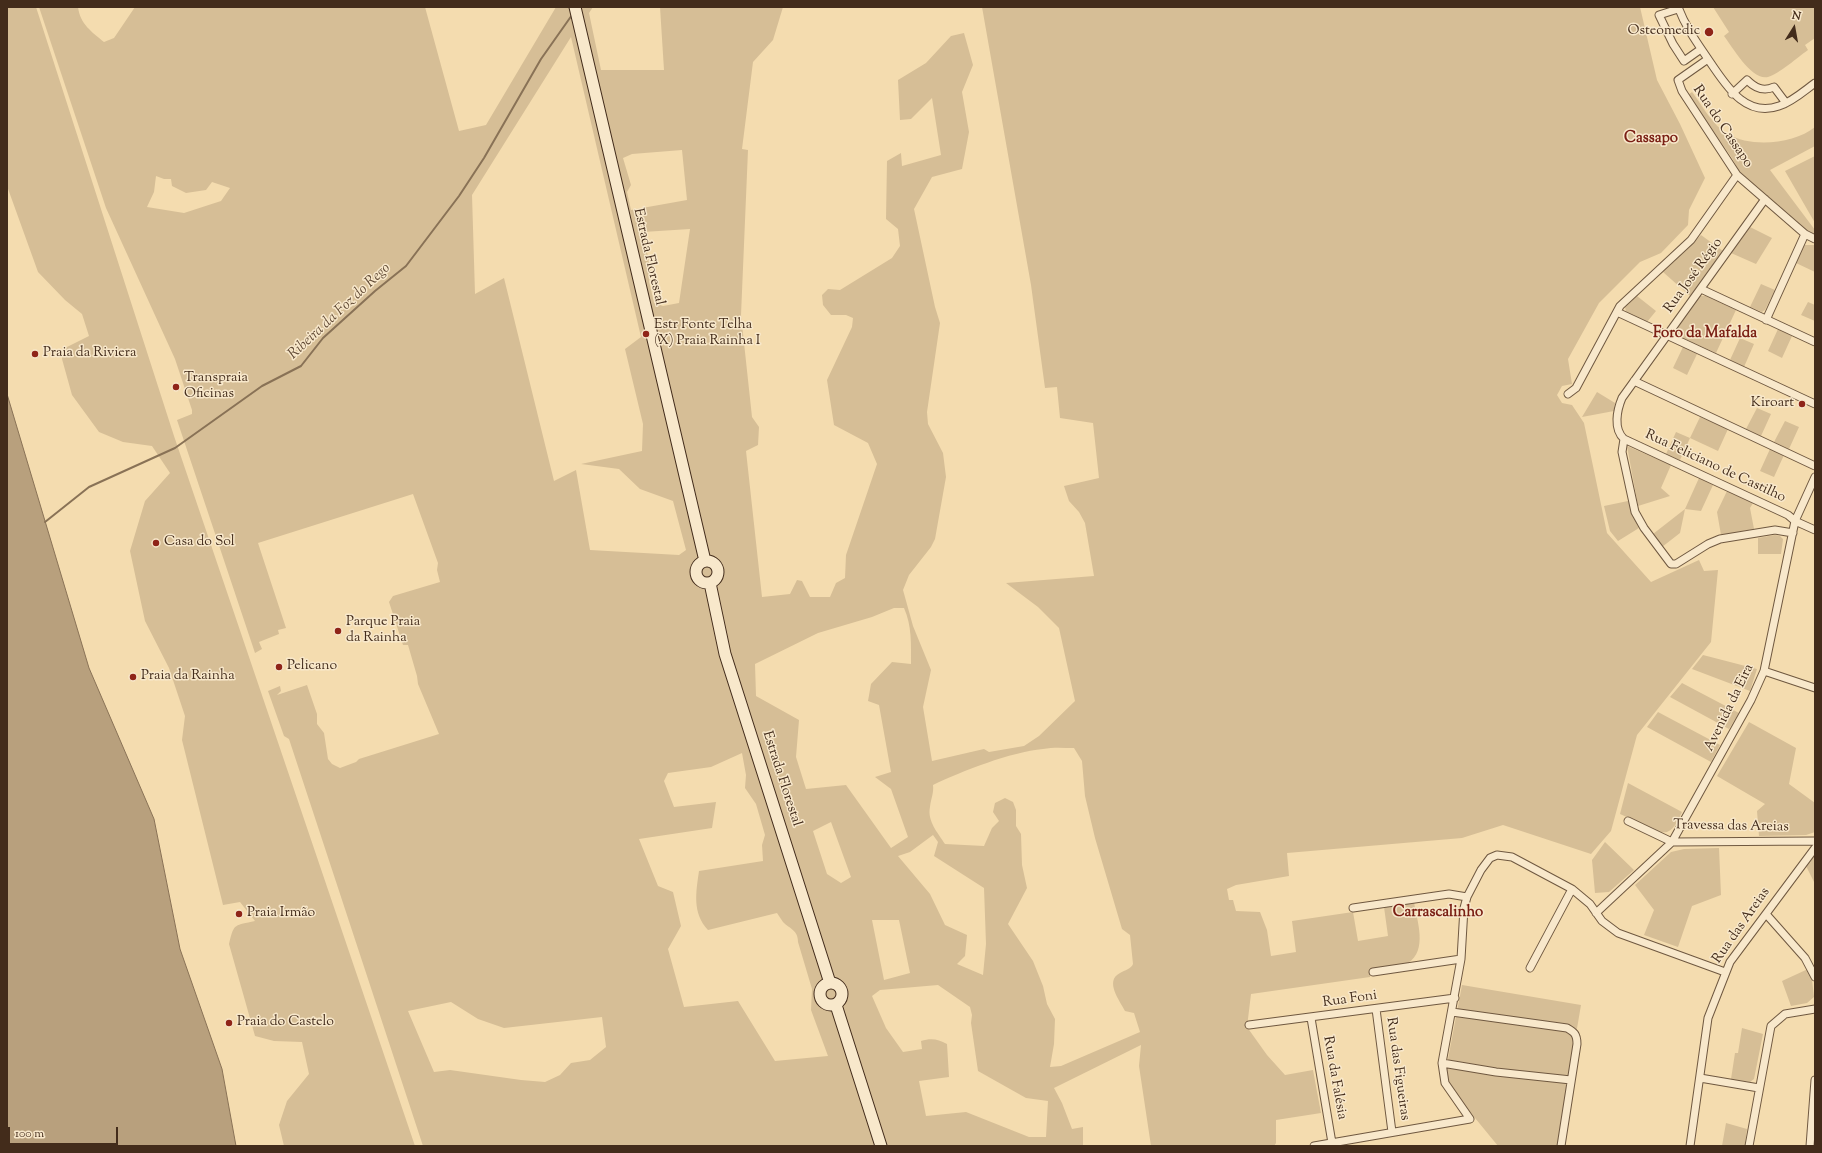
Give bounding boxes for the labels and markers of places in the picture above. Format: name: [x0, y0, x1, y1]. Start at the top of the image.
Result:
place label: Osteomedic: [1627, 24, 1700, 40]
marker: Osteomedic: [1703, 26, 1715, 38]
place label: Estr Fonte Telha (X) Praia Rainha I: [654, 318, 760, 350]
marker: Estr Fonte Telha (X) Praia Rainha I: [641, 329, 651, 339]
place label: Praia da Riviera: [43, 346, 137, 362]
marker: Praia da Riviera: [30, 349, 40, 359]
place label: Transpraia Oficinas: [184, 371, 248, 404]
marker: Transpraia Oficinas: [171, 382, 181, 392]
place label: Kiroart: [1751, 396, 1794, 412]
marker: Kiroart: [1797, 399, 1807, 409]
place label: Casa do Sol: [164, 535, 235, 551]
marker: Casa do Sol: [151, 538, 161, 548]
place label: Parque Praia da Rainha: [346, 615, 420, 648]
marker: Parque Praia da Rainha: [333, 626, 343, 636]
place label: Pelicano: [287, 659, 337, 675]
marker: Pelicano: [274, 662, 284, 672]
place label: Praia da Rainha: [141, 669, 235, 685]
marker: Praia da Rainha: [128, 672, 138, 682]
place label: Praia Irmão: [247, 906, 315, 922]
marker: Praia Irmão: [234, 909, 244, 919]
place label: Praia do Castelo: [237, 1015, 334, 1031]
marker: Praia do Castelo: [224, 1018, 234, 1028]

